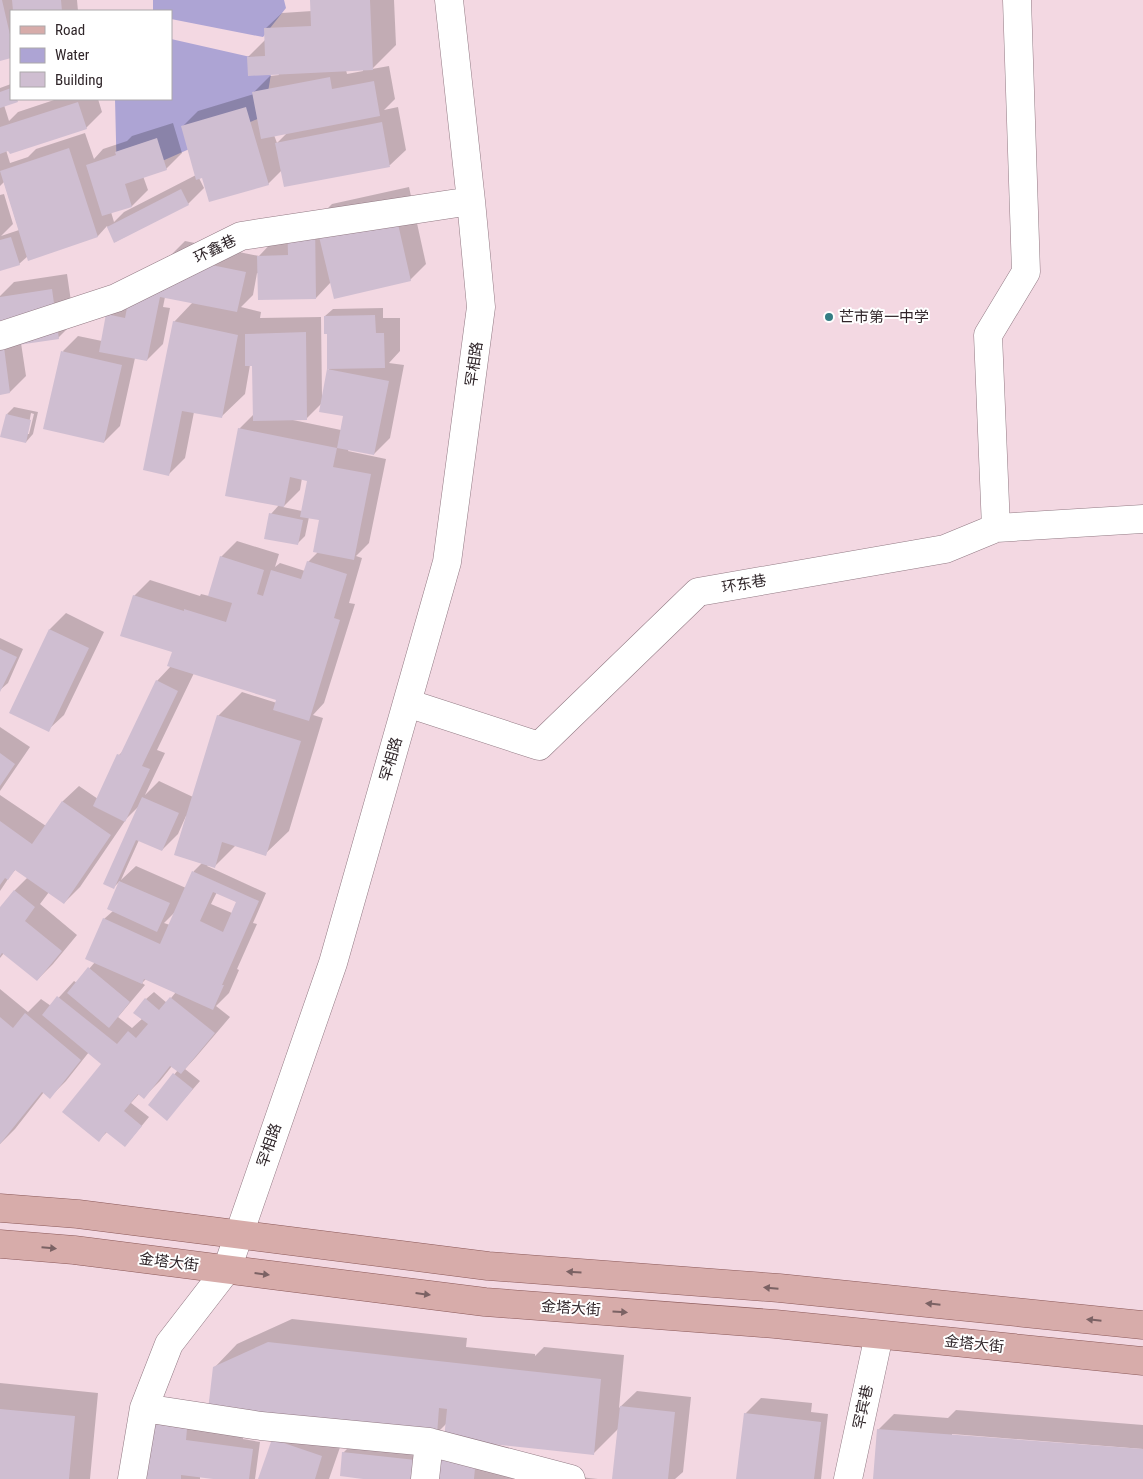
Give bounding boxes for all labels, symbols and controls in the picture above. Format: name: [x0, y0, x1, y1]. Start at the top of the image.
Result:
legend: [10, 10, 172, 100]
text: Road: [55, 21, 85, 39]
text: Water: [55, 46, 90, 64]
text: Building: [55, 71, 103, 89]
street label: 环鑫巷: [191, 231, 239, 267]
place label: 芒市第一中学: [839, 308, 929, 326]
marker: 芒市第一中学: [823, 311, 835, 323]
street label: 罕相路: [462, 340, 486, 388]
street label: 环东巷: [720, 571, 768, 597]
street label: 罕相路: [376, 735, 406, 783]
street label: 罕相路: [253, 1121, 285, 1169]
one-way arrow: [41, 1244, 57, 1252]
street label: 金塔大街: [138, 1249, 200, 1275]
one-way arrow: [566, 1268, 582, 1276]
one-way arrow: [254, 1270, 270, 1278]
one-way arrow: [763, 1283, 779, 1291]
one-way arrow: [416, 1290, 432, 1298]
street label: 金塔大街: [540, 1297, 602, 1319]
one-way arrow: [925, 1300, 941, 1308]
one-way arrow: [612, 1309, 628, 1317]
one-way arrow: [1086, 1316, 1102, 1324]
street label: 金塔大街: [943, 1332, 1005, 1356]
street label: 罕宾巷: [850, 1383, 876, 1431]

